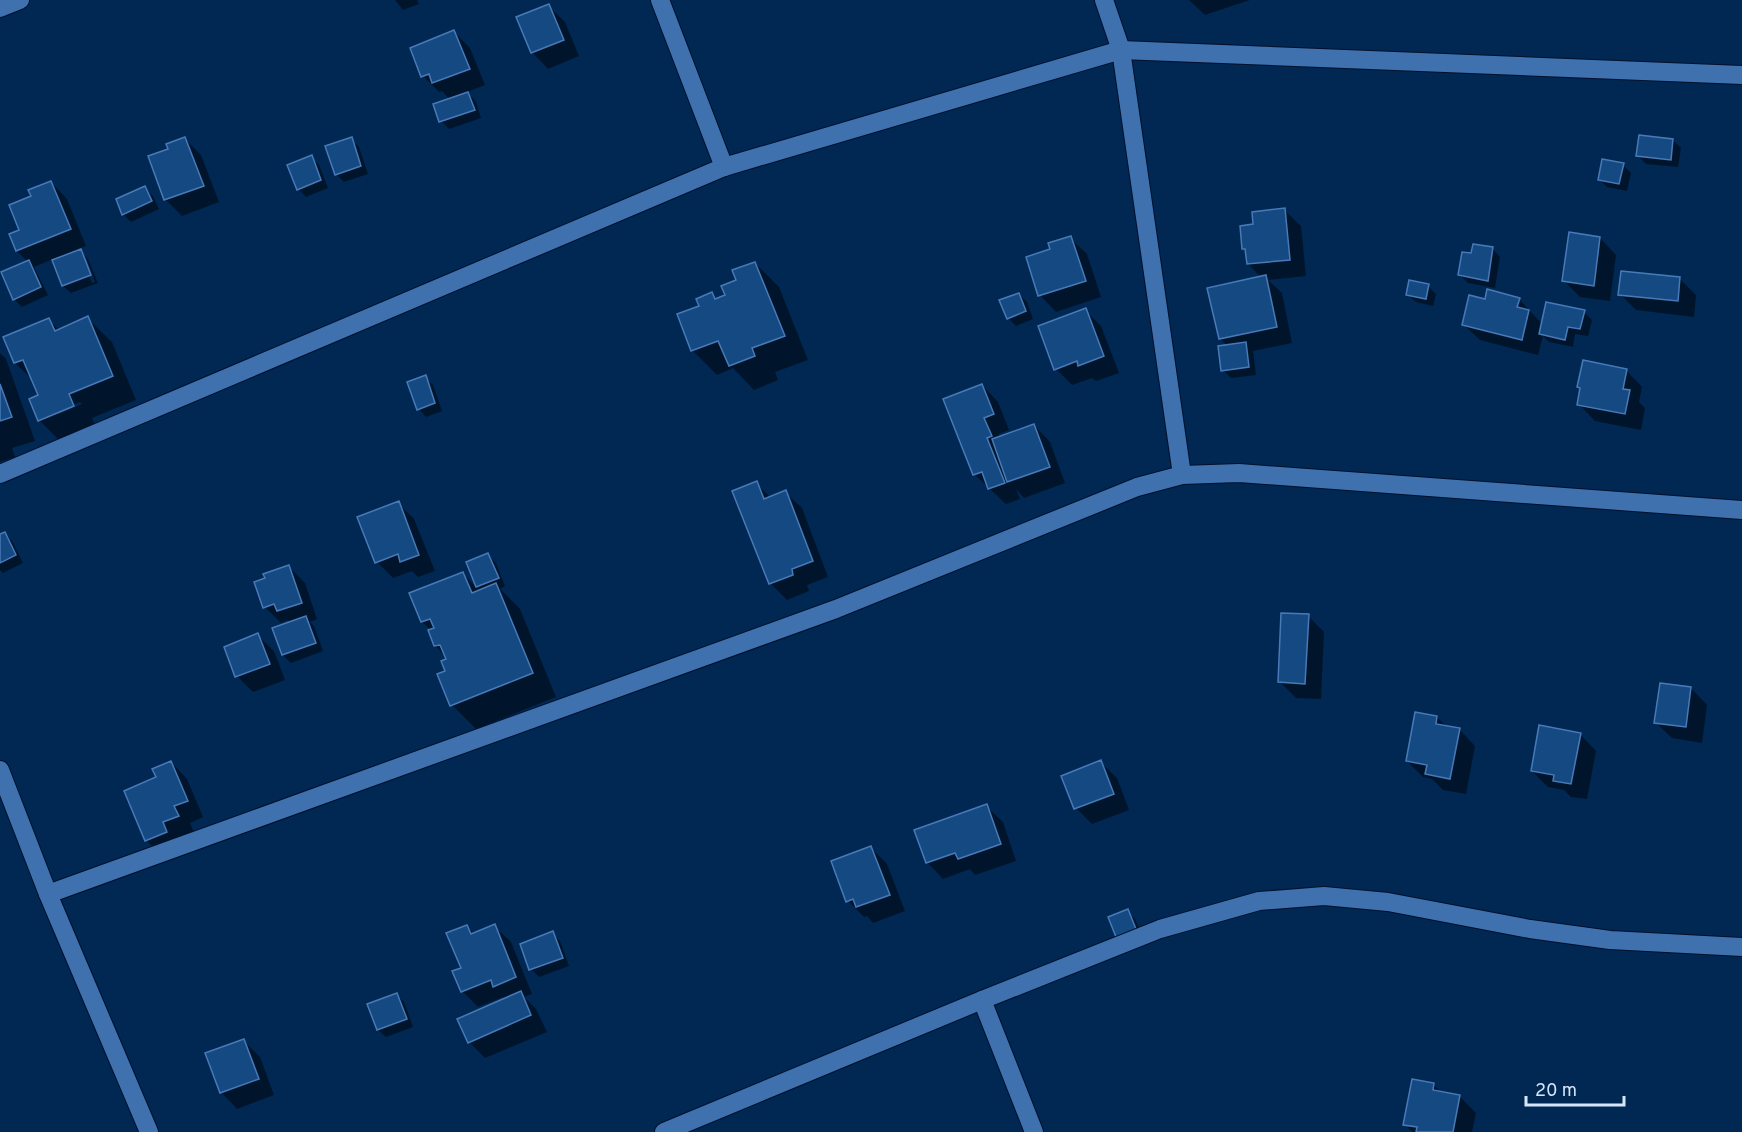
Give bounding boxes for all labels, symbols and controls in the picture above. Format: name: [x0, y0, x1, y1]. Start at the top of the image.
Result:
scale bar: [1526, 1069, 1624, 1107]
text: 20 m: [1535, 1080, 1577, 1103]

